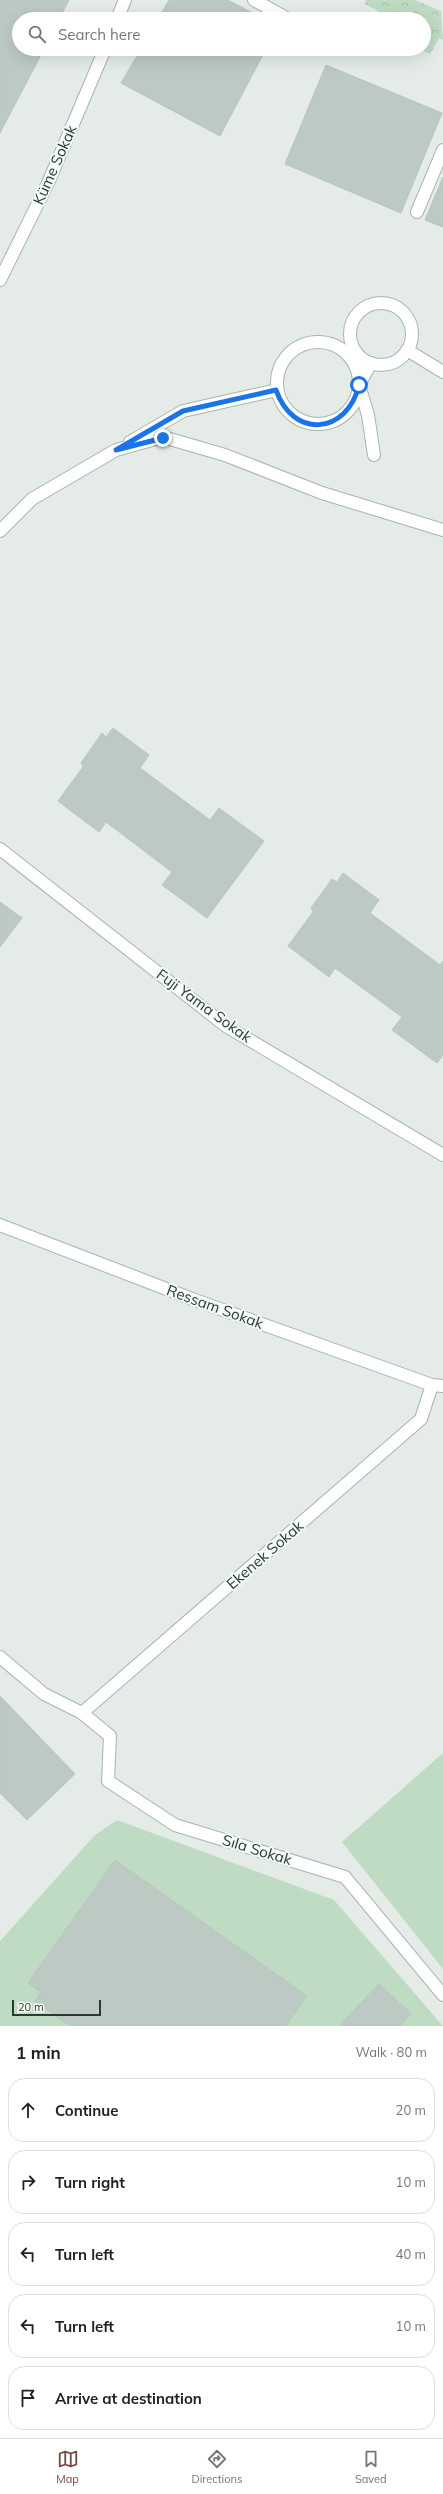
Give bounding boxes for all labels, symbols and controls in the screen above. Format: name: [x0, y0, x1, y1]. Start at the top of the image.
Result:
search box: [12, 12, 431, 56]
icon: search: [26, 23, 48, 45]
text: Search here: [58, 25, 140, 44]
street label: Küme Sokak: [28, 122, 81, 208]
route start: [350, 376, 368, 394]
route end: [154, 429, 172, 447]
street label: Fuji Yama Sokak: [153, 965, 256, 1047]
street label: Ressam Sokak: [164, 1280, 266, 1333]
street label: Ekenek Sokak: [222, 1516, 307, 1593]
street label: Sıla Sokak: [220, 1830, 294, 1869]
scale bar: [12, 1998, 101, 2017]
text: 20 m: [18, 2000, 44, 2014]
text: 1 min: [16, 2042, 61, 2063]
text: Walk · 80 m: [356, 2044, 427, 2060]
icon: ahead: [17, 2099, 39, 2121]
text: Continue: [55, 2101, 118, 2120]
text: 20 m: [396, 2102, 426, 2118]
icon: right: [17, 2171, 39, 2193]
text: Turn right: [55, 2173, 125, 2192]
text: 10 m: [396, 2174, 426, 2190]
icon: left: [17, 2243, 39, 2265]
text: Turn left: [55, 2245, 114, 2264]
text: 40 m: [396, 2246, 426, 2262]
icon: left: [17, 2315, 39, 2337]
text: Turn left: [55, 2317, 114, 2336]
text: 10 m: [396, 2318, 426, 2334]
icon: arrive: [17, 2387, 39, 2409]
text: Arrive at destination: [55, 2389, 202, 2408]
tab: Map: [56, 2448, 79, 2486]
tab: Directions: [192, 2448, 242, 2486]
tab: Saved: [355, 2448, 387, 2486]

